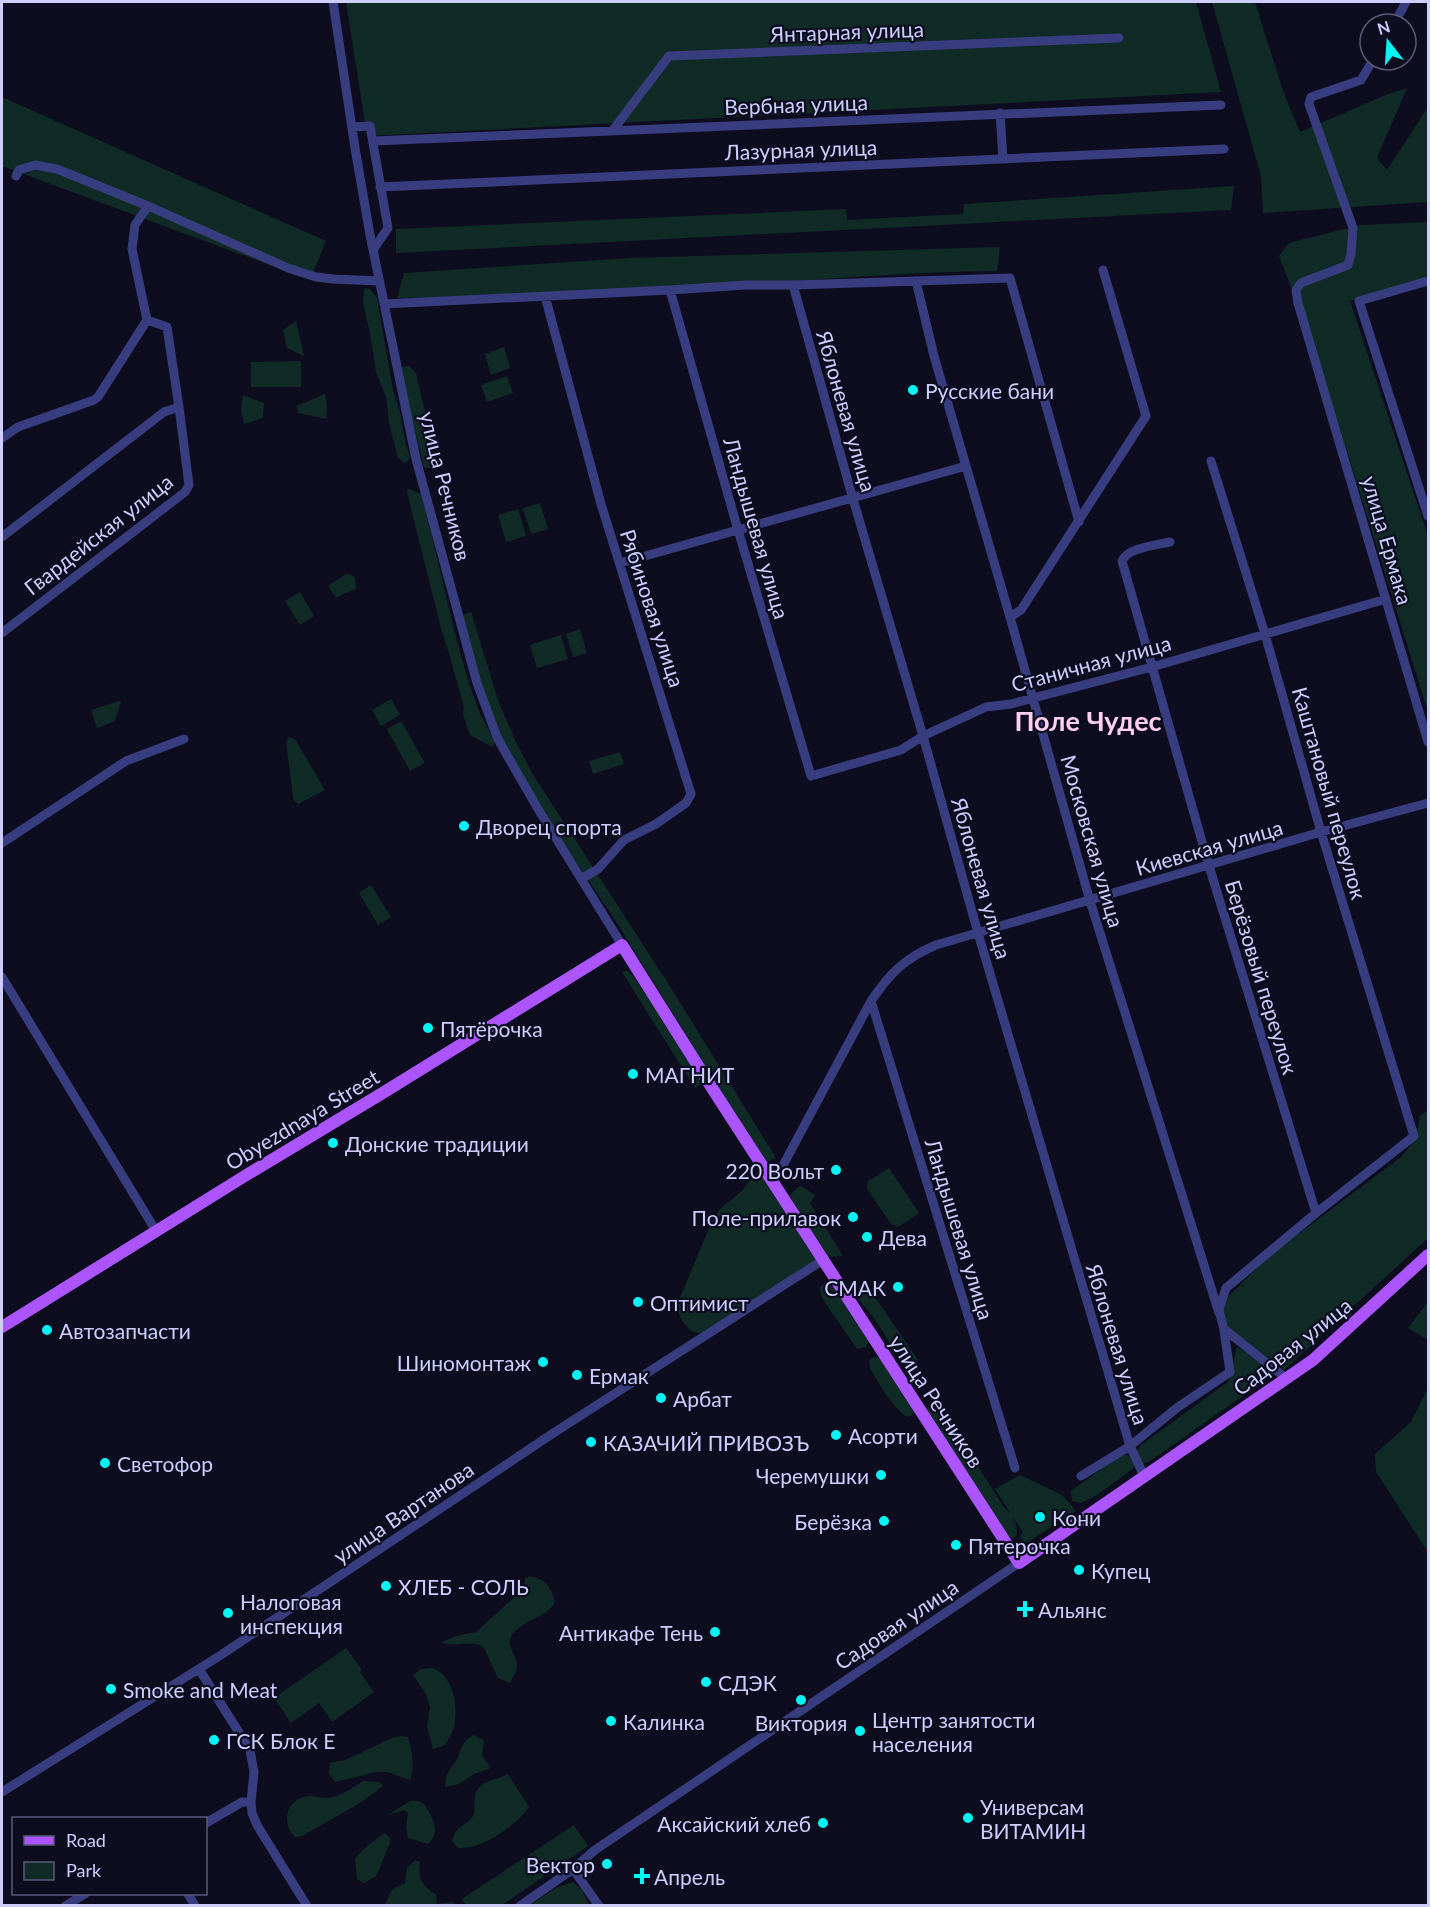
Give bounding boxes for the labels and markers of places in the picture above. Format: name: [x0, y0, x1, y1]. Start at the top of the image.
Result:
place label: Русские бани: [925, 378, 1054, 403]
marker: Русские бани: [906, 383, 920, 397]
place label: Дворец спорта: [476, 814, 622, 839]
marker: Дворец спорта: [457, 819, 471, 833]
place label: Пятёрочка: [440, 1016, 543, 1041]
marker: Пятёрочка: [421, 1021, 435, 1035]
place label: МАГНИТ: [645, 1062, 735, 1087]
marker: МАГНИТ: [626, 1067, 640, 1081]
place label: Донские традиции: [345, 1131, 529, 1156]
marker: Донские традиции: [326, 1136, 340, 1150]
place label: 220 Вольт: [726, 1158, 824, 1183]
marker: 220 Вольт: [829, 1163, 843, 1177]
place label: Поле-прилавок: [692, 1205, 841, 1230]
marker: Поле-прилавок: [846, 1210, 860, 1224]
place label: Дева: [879, 1225, 927, 1250]
marker: Дева: [860, 1230, 874, 1244]
place label: СМАК: [824, 1275, 886, 1300]
marker: СМАК: [891, 1280, 905, 1294]
place label: Оптимист: [650, 1290, 749, 1315]
marker: Оптимист: [631, 1295, 645, 1309]
place label: Автозапчасти: [59, 1318, 191, 1343]
marker: Автозапчасти: [40, 1323, 54, 1337]
place label: Шиномонтаж: [397, 1350, 531, 1375]
marker: Шиномонтаж: [536, 1355, 550, 1369]
place label: Ермак: [589, 1363, 649, 1388]
marker: Ермак: [570, 1368, 584, 1382]
place label: Арбат: [673, 1386, 732, 1411]
marker: Арбат: [654, 1391, 668, 1405]
place label: Асорти: [848, 1423, 918, 1448]
marker: Асорти: [829, 1428, 843, 1442]
place label: КАЗАЧИЙ ПРИВОЗЪ: [603, 1430, 809, 1455]
marker: КАЗАЧИЙ ПРИВОЗЪ: [584, 1435, 598, 1449]
place label: Светофор: [117, 1451, 213, 1476]
marker: Светофор: [98, 1456, 112, 1470]
place label: Черемушки: [756, 1463, 869, 1488]
marker: Черемушки: [874, 1468, 888, 1482]
place label: Кони: [1052, 1505, 1101, 1530]
place label: Берёзка: [794, 1509, 872, 1534]
marker: Кони: [1033, 1510, 1047, 1524]
marker: Берёзка: [877, 1514, 891, 1528]
place label: Пятерочка: [968, 1533, 1071, 1558]
marker: Пятерочка: [949, 1538, 963, 1552]
place label: Купец: [1091, 1558, 1151, 1583]
marker: Купец: [1072, 1563, 1086, 1577]
place label: ХЛЕБ - СОЛЬ: [398, 1574, 529, 1599]
marker: ХЛЕБ - СОЛЬ: [379, 1579, 393, 1593]
place label: Налоговая инспекция: [240, 1589, 343, 1638]
place label: Альянс: [1038, 1597, 1107, 1622]
marker: Альянс: [1016, 1600, 1034, 1618]
marker: Налоговая инспекция: [221, 1606, 235, 1620]
place label: Антикафе Тень: [559, 1620, 703, 1645]
marker: Антикафе Тень: [708, 1625, 722, 1639]
place label: СДЭК: [718, 1670, 777, 1695]
marker: СДЭК: [699, 1675, 713, 1689]
place label: Smoke and Meat: [123, 1677, 278, 1702]
marker: Smoke and Meat: [104, 1682, 118, 1696]
marker: Виктория: [794, 1693, 808, 1707]
place label: Центр занятости населения: [872, 1707, 1035, 1756]
place label: Калинка: [623, 1709, 705, 1734]
place label: Виктория: [755, 1710, 847, 1735]
marker: Калинка: [604, 1714, 618, 1728]
marker: Центр занятости населения: [853, 1724, 867, 1738]
place label: ГСК Блок Е: [226, 1728, 335, 1753]
marker: ГСК Блок Е: [207, 1733, 221, 1747]
place label: Универсам ВИТАМИН: [980, 1794, 1086, 1843]
place label: Аксайский хлеб: [657, 1811, 811, 1836]
marker: Универсам ВИТАМИН: [961, 1811, 975, 1825]
marker: Аксайский хлеб: [816, 1816, 830, 1830]
place label: Вектор: [526, 1852, 595, 1877]
marker: Вектор: [600, 1857, 614, 1871]
place label: Апрель: [654, 1864, 725, 1889]
marker: Апрель: [635, 1869, 649, 1883]

